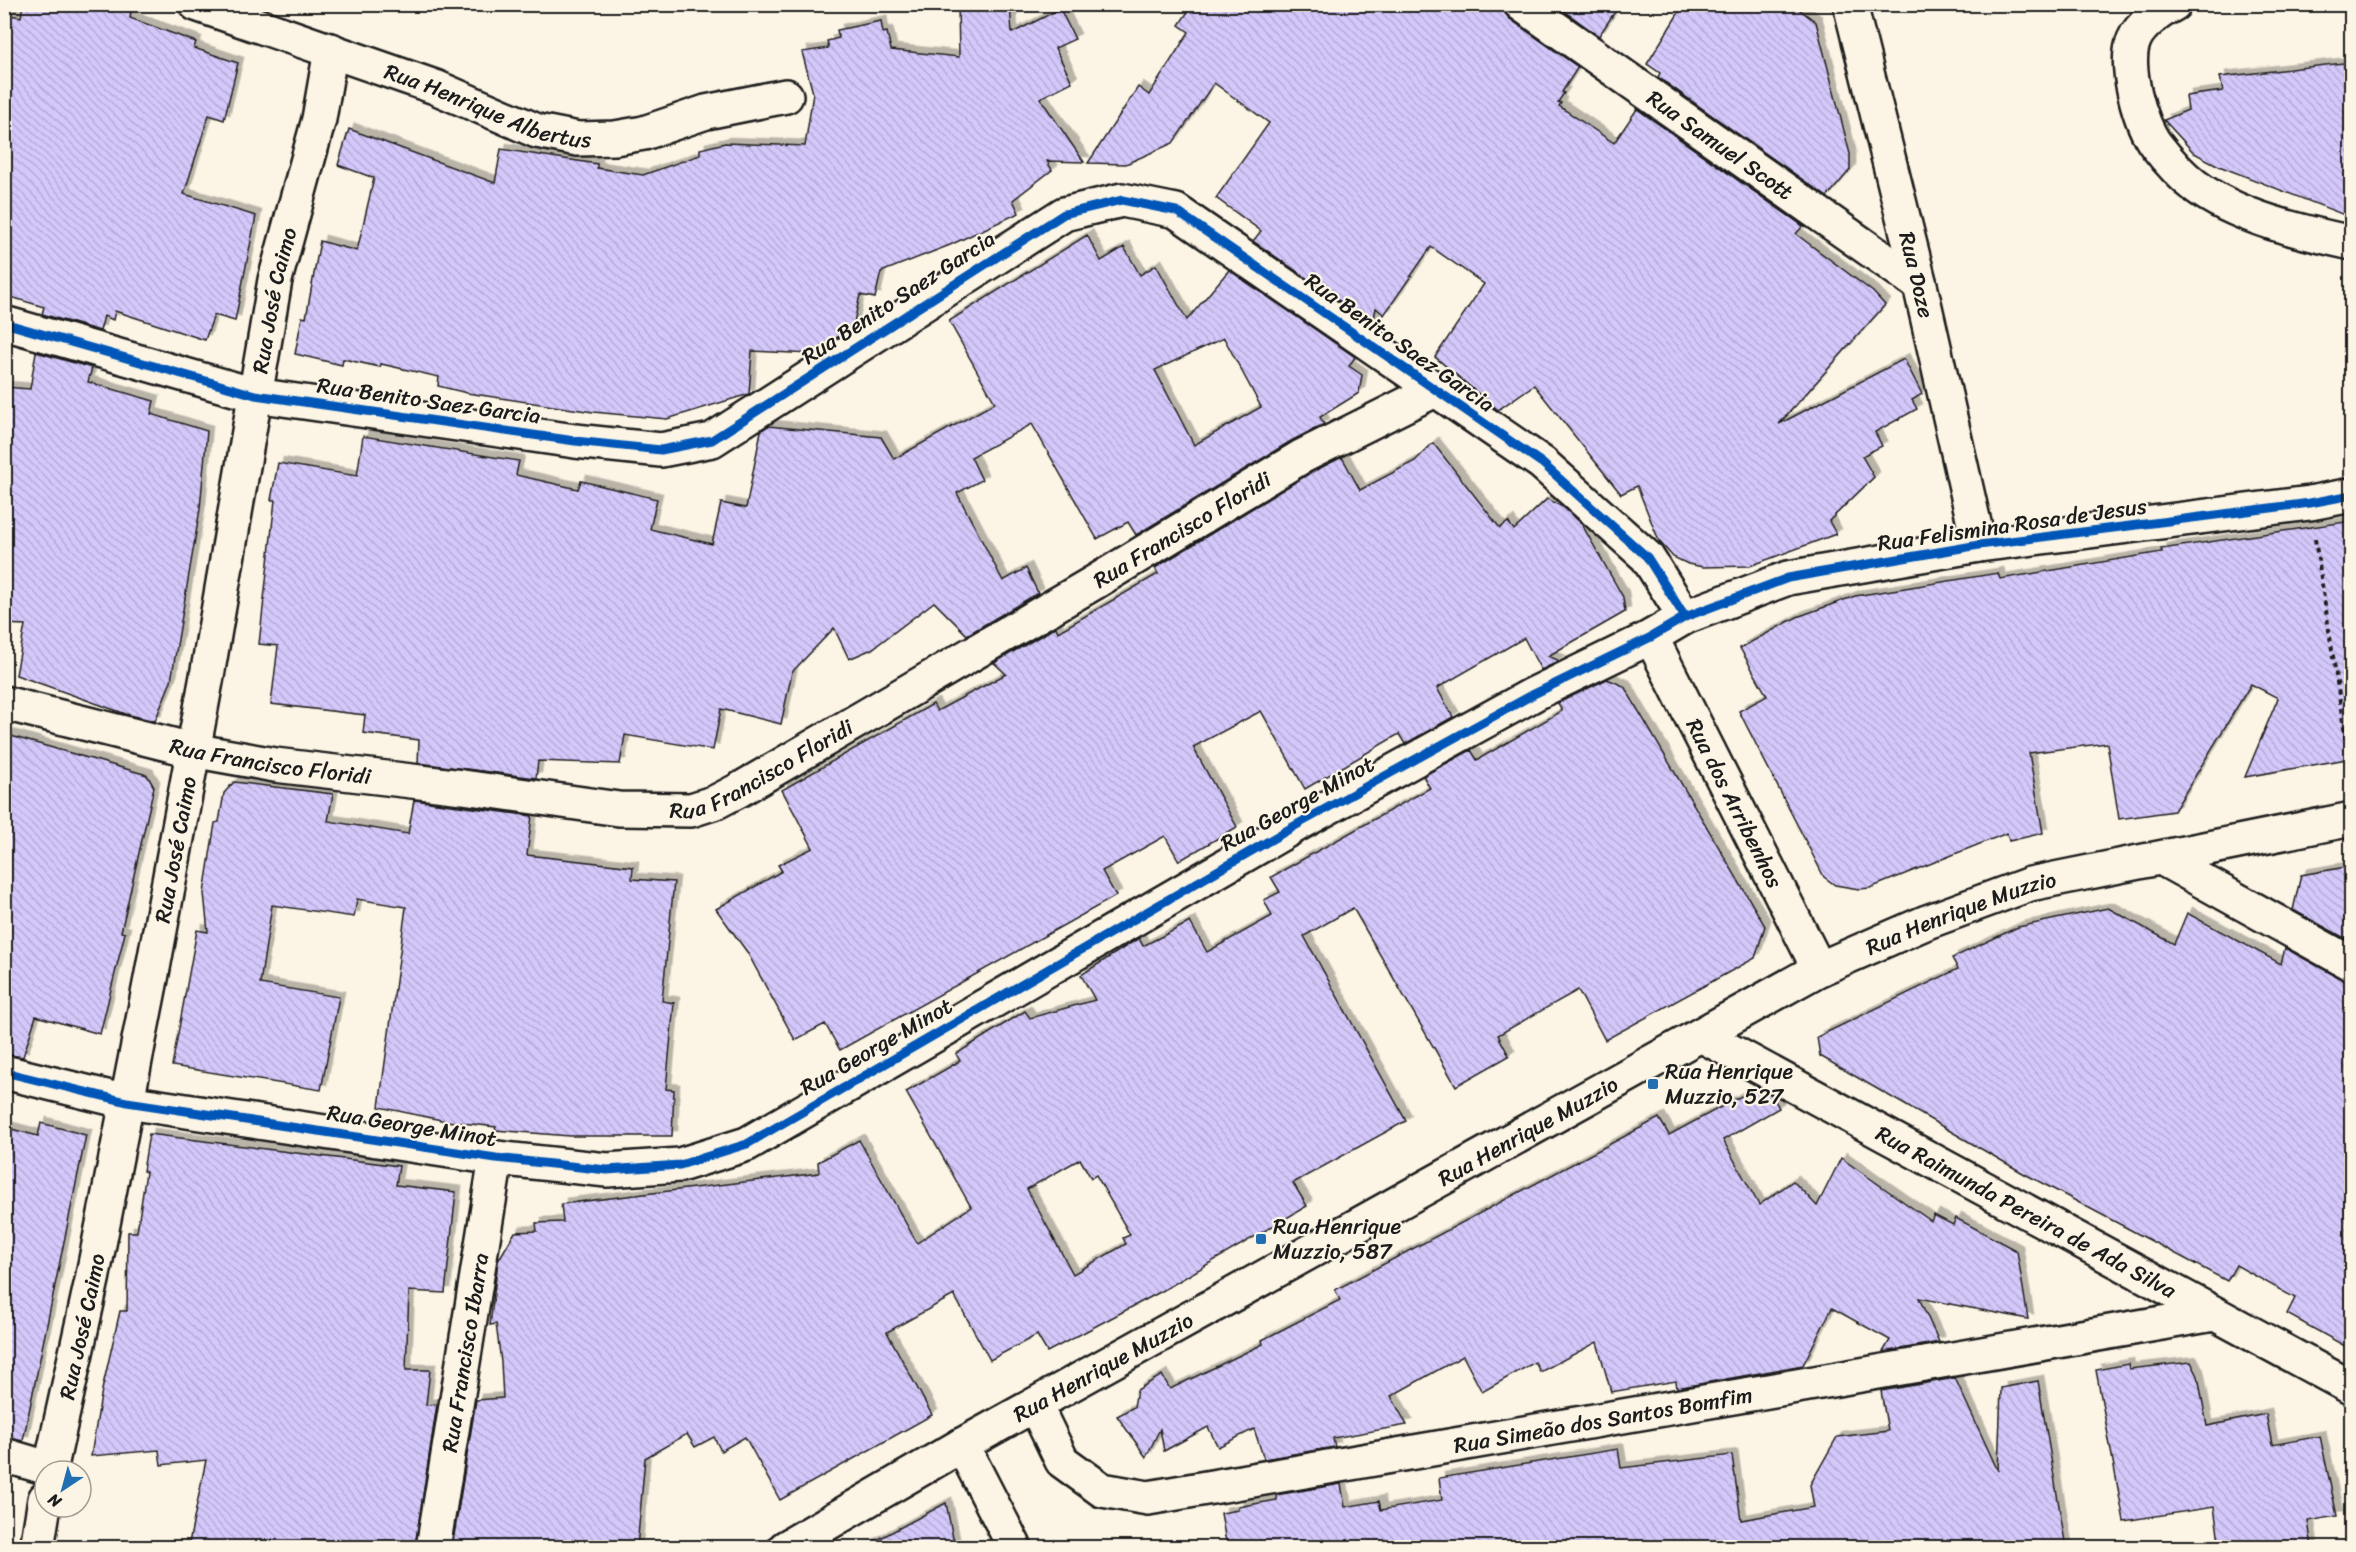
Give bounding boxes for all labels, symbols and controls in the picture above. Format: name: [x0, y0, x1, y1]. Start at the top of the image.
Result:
street label: Rua Henrique Albertus: [379, 52, 593, 159]
street label: Rua Samuel Scott: [1638, 79, 1802, 211]
street label: Rua Benito Saez Garcia: [793, 220, 1003, 375]
street label: Rua José Caimo: [240, 223, 309, 376]
street label: Rua Doze: [1887, 228, 1946, 322]
street label: Rua Benito Saez Garcia: [1296, 262, 1503, 423]
street label: Rua Benito Saez Garcia: [315, 366, 543, 435]
street label: Rua Francisco Floridi: [1085, 460, 1280, 599]
street label: Rua Felismina Rosa de Jesus: [1875, 486, 2150, 563]
street label: Rua Francisco Floridi: [669, 708, 862, 830]
street label: Rua dos Arribenhos: [1675, 711, 1794, 896]
street label: Rua Francisco Floridi: [166, 726, 374, 796]
street label: Rua George Minot: [1213, 745, 1382, 862]
street label: Rua José Caimo: [143, 773, 208, 926]
street label: Rua Henrique Muzzio: [1859, 860, 2060, 967]
street label: Rua George Minot: [792, 987, 961, 1106]
place label: Rua Henrique Muzzio, 527: [1665, 1052, 1794, 1116]
street label: Rua Henrique Muzzio: [1430, 1065, 1626, 1197]
marker: Rua Henrique Muzzio, 527: [1646, 1077, 1660, 1091]
street label: Rua George Minot: [324, 1093, 500, 1158]
street label: Rua Raimunda Pereira de Ada Silva: [1868, 1114, 2184, 1310]
place label: Rua Henrique Muzzio, 587: [1273, 1207, 1402, 1271]
marker: Rua Henrique Muzzio, 587: [1254, 1232, 1268, 1246]
street label: Rua José Caimo: [47, 1250, 117, 1403]
street label: Rua Francisco Ibarra: [430, 1250, 500, 1455]
street label: Rua Henrique Muzzio: [1006, 1301, 1201, 1433]
street label: Rua Simeão dos Santos Bomfim: [1451, 1375, 1756, 1465]
north arrow: [33, 1459, 93, 1519]
text: N: [41, 1485, 68, 1516]

